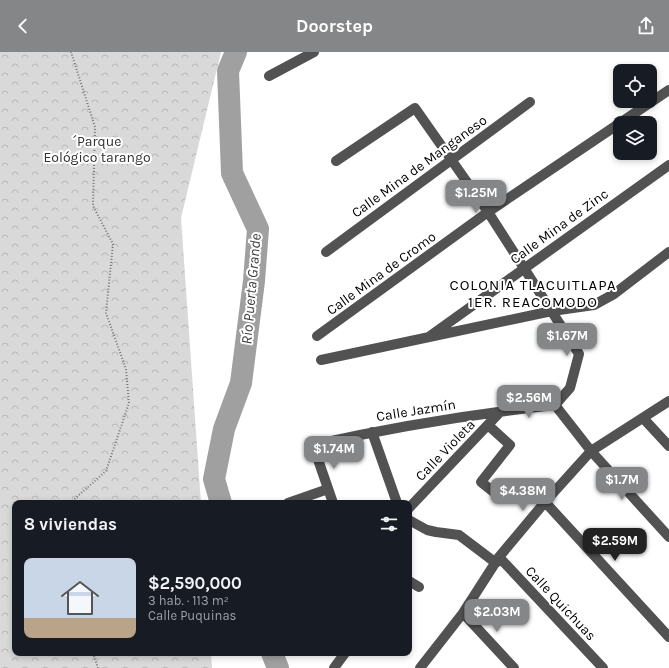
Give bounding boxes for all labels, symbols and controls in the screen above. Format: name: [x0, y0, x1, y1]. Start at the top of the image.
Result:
icon: back: [12, 15, 34, 37]
text: Doorstep: [296, 15, 373, 37]
icon: share: [635, 15, 657, 37]
map controls: [613, 64, 657, 160]
button: locate: [613, 64, 657, 108]
street label: Calle Mina de Manganeso: [348, 112, 490, 221]
button: layers: [613, 116, 657, 160]
park label: ´Parque Eológico tarango: [43, 133, 151, 166]
pin: $1.25M: [443, 180, 509, 214]
text: $1.25M: [454, 185, 498, 200]
street label: Calle Mina de Zinc: [507, 185, 612, 268]
street label: Calle Mina de Cromo: [323, 228, 439, 319]
water label: Río Puerta Grande: [237, 233, 265, 345]
district label: COLONIA TLACUITLAPA 1ER. REACOMODO: [449, 276, 617, 311]
pin: $1.67M: [534, 323, 600, 357]
text: $1.67M: [546, 328, 588, 343]
pin: $2.56M: [496, 385, 562, 419]
text: $2.56M: [506, 390, 552, 405]
street label: Calle Jazmín: [375, 396, 457, 425]
street label: Calle Violeta: [412, 416, 479, 484]
pin: $1.74M: [301, 436, 367, 470]
text: $1.74M: [313, 441, 355, 456]
pin: $1.7M: [594, 467, 650, 501]
text: $1.7M: [605, 472, 639, 487]
pin: $4.38M: [490, 478, 556, 512]
text: $4.38M: [499, 483, 547, 498]
icon: filters: [378, 513, 400, 535]
text: 8 viviendas: [24, 514, 117, 534]
pin: $2.59M: [582, 528, 648, 562]
text: $2.59M: [592, 533, 638, 548]
street label: Calle Quichuas: [522, 563, 599, 644]
text: $2,590,000: [148, 573, 242, 593]
icon: home: [56, 574, 104, 622]
text: 3 hab. · 113 m²: [148, 593, 229, 608]
pin: $2.03M: [464, 599, 530, 633]
text: $2.03M: [473, 604, 521, 619]
text: Calle Puquinas: [148, 608, 236, 623]

